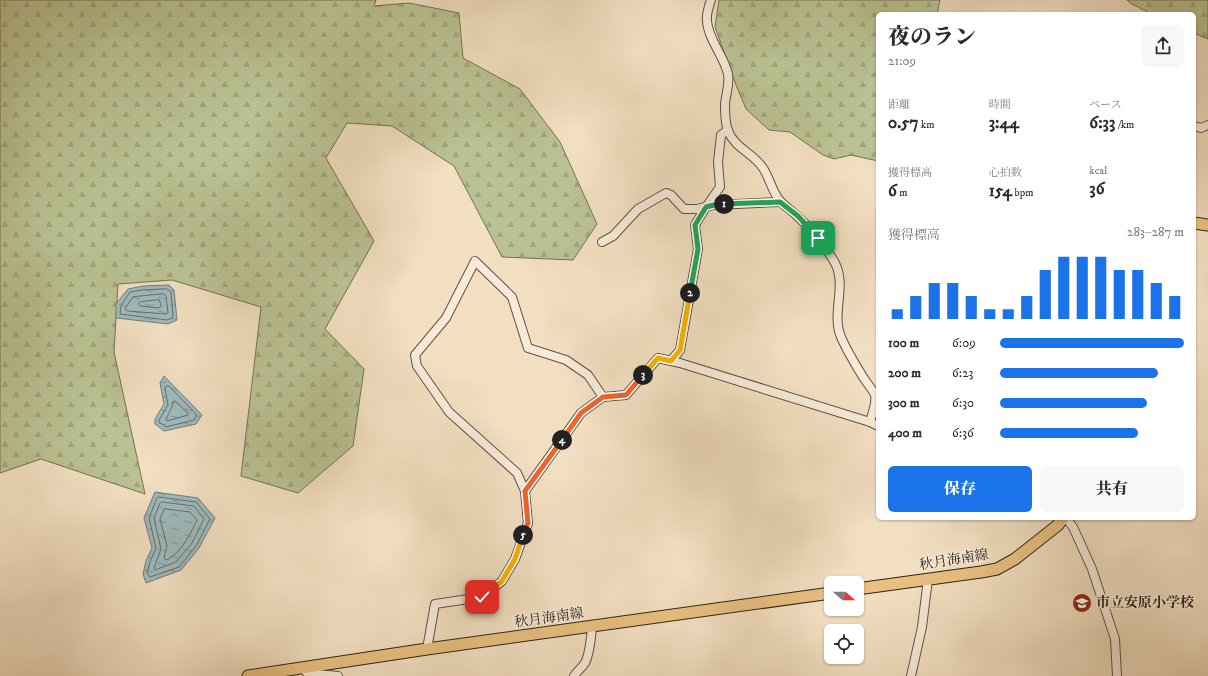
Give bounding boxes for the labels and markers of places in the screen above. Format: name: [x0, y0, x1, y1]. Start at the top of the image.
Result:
pin: 1: [714, 194, 734, 214]
pin: [801, 221, 835, 255]
pin: 2: [680, 283, 700, 303]
pin: 3: [633, 365, 653, 385]
pin: 4: [552, 430, 572, 450]
pin: 5: [513, 525, 533, 545]
pin: [465, 580, 499, 614]
school or university icon: 市立安原小学校: [1071, 592, 1093, 614]
place label: 市立安原小学校: [1096, 594, 1194, 612]

